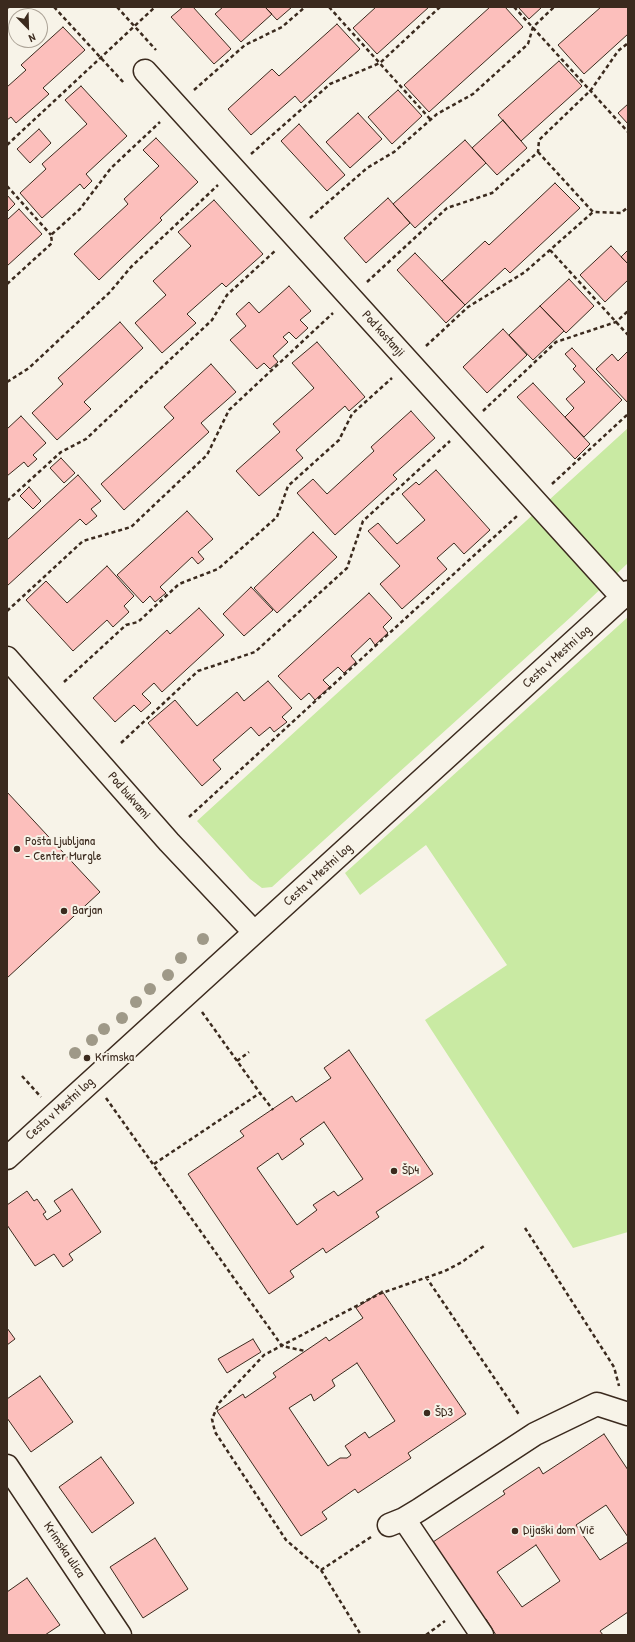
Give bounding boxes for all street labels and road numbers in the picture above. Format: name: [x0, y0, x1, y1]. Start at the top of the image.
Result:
street label: Pod kostanji: [358, 308, 408, 360]
street label: Cesta v Mestni log: [520, 622, 594, 692]
street label: Pod bukvami: [104, 769, 154, 823]
street label: Cesta v Mestni log: [281, 840, 355, 910]
street label: Cesta v Mestni log: [23, 1074, 97, 1144]
street label: Krimska ulica: [40, 1519, 88, 1581]

